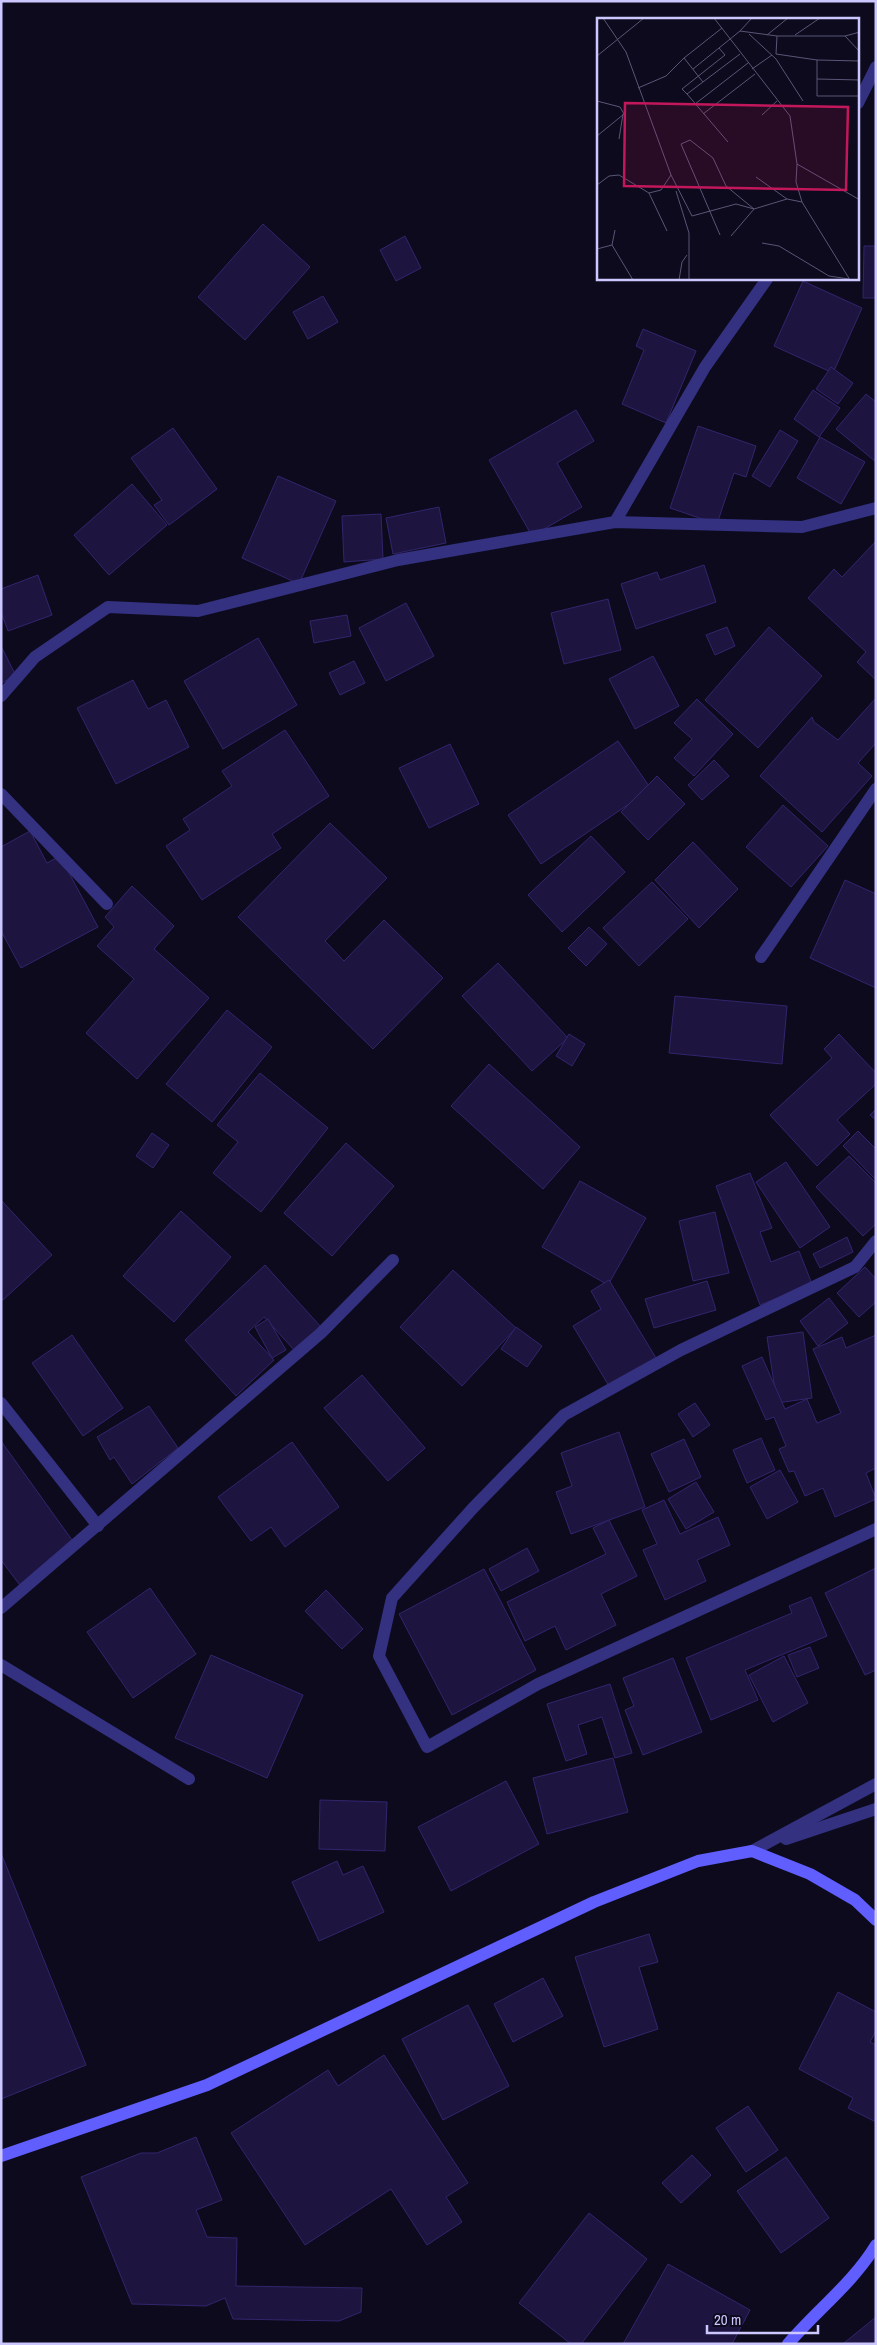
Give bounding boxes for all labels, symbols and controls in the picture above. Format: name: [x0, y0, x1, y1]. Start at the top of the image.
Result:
inset map: [597, 18, 860, 280]
scale bar: [707, 2302, 818, 2334]
text: 20 m: [714, 2309, 741, 2330]

